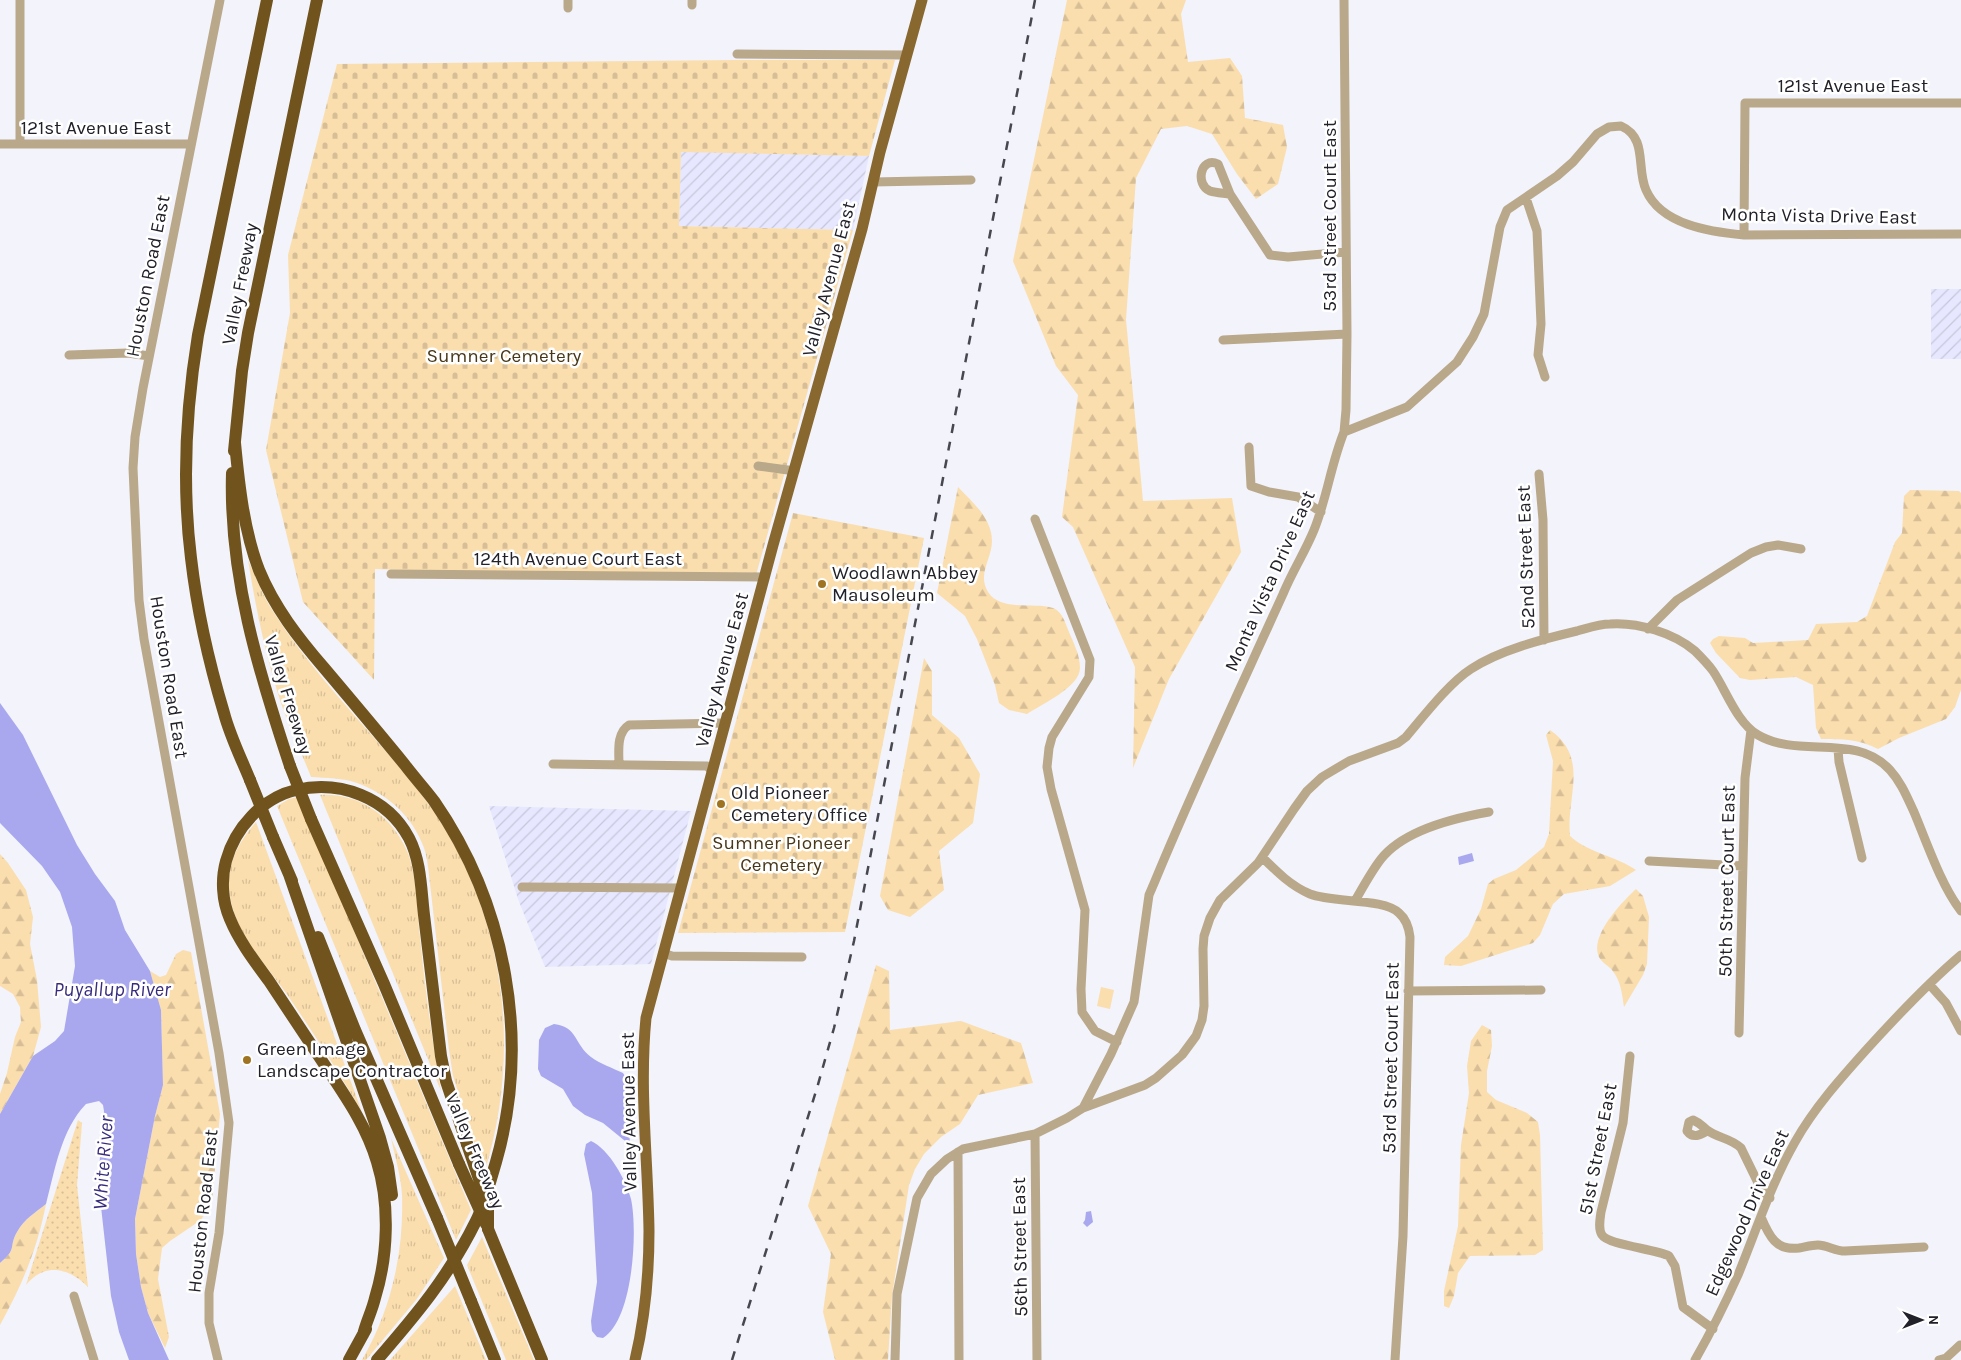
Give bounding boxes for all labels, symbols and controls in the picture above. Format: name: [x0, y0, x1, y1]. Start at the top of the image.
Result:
street label: 121st Avenue East: [1778, 75, 1928, 97]
street label: 121st Avenue East: [21, 117, 171, 139]
street label: 53rd Street Court East: [1319, 120, 1341, 312]
street label: Houston Road East: [121, 193, 175, 359]
street label: Valley Avenue East: [798, 199, 860, 359]
street label: Monta Vista Drive East: [1721, 203, 1917, 229]
street label: Valley Freeway: [217, 221, 263, 347]
park label: Sumner Cemetery: [427, 345, 582, 367]
street label: 52nd Street East: [1512, 485, 1540, 629]
street label: Monta Vista Drive East: [1220, 487, 1320, 675]
street label: 124th Avenue Court East: [474, 548, 682, 570]
place label: Woodlawn Abbey Mausoleum: [832, 562, 978, 606]
marker: Woodlawn Abbey Mausoleum: [816, 578, 828, 590]
street label: Valley Avenue East: [691, 590, 753, 750]
street label: Houston Road East: [145, 594, 193, 760]
street label: Valley Freeway: [259, 633, 317, 758]
place label: Old Pioneer Cemetery Office: [731, 782, 868, 826]
street label: 50th Street Court East: [1714, 785, 1740, 977]
marker: Old Pioneer Cemetery Office: [715, 798, 727, 810]
park label: Sumner Pioneer Cemetery: [712, 832, 850, 876]
street label: 53rd Street Court East: [1378, 962, 1404, 1154]
water label: Puyallup River: [53, 978, 172, 1001]
street label: Valley Avenue East: [617, 1032, 641, 1192]
place label: Green Image Landscape Contractor: [257, 1038, 447, 1082]
marker: Green Image Landscape Contractor: [241, 1054, 253, 1066]
street label: 51st Street East: [1574, 1081, 1622, 1217]
street label: Valley Freeway: [441, 1090, 509, 1212]
water label: White River: [88, 1114, 118, 1211]
street label: Edgewood Drive East: [1700, 1126, 1794, 1300]
street label: Houston Road East: [183, 1128, 223, 1294]
street label: 56th Street East: [1008, 1177, 1032, 1317]
north arrow: [1896, 1295, 1946, 1345]
text: N: [1925, 1315, 1942, 1325]

